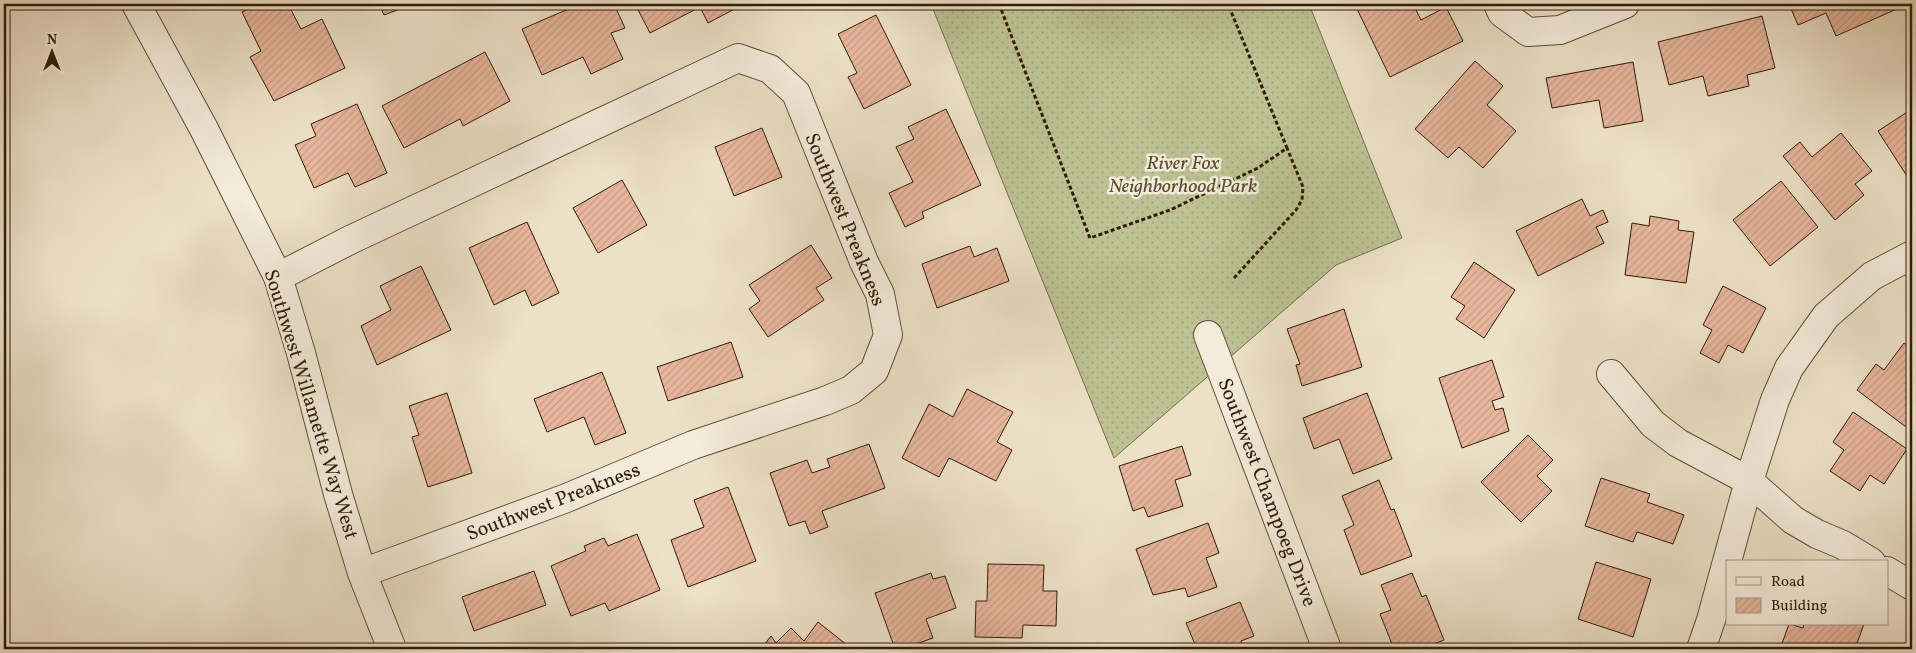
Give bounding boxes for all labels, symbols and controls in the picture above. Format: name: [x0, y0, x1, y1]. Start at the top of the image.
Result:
north arrow: [28, 28, 78, 78]
text: N: [47, 31, 57, 50]
street label: Southwest Preakness: [797, 129, 892, 310]
park label: River Fox Neighborhood Park: [1109, 150, 1257, 201]
street label: Southwest Willamette Way West: [256, 266, 365, 543]
street label: Southwest Champoeg Drive: [1210, 374, 1323, 611]
street label: Southwest Preakness: [463, 457, 645, 549]
legend: [1726, 560, 1888, 626]
text: Road: [1771, 572, 1805, 593]
text: Building: [1771, 596, 1828, 617]

